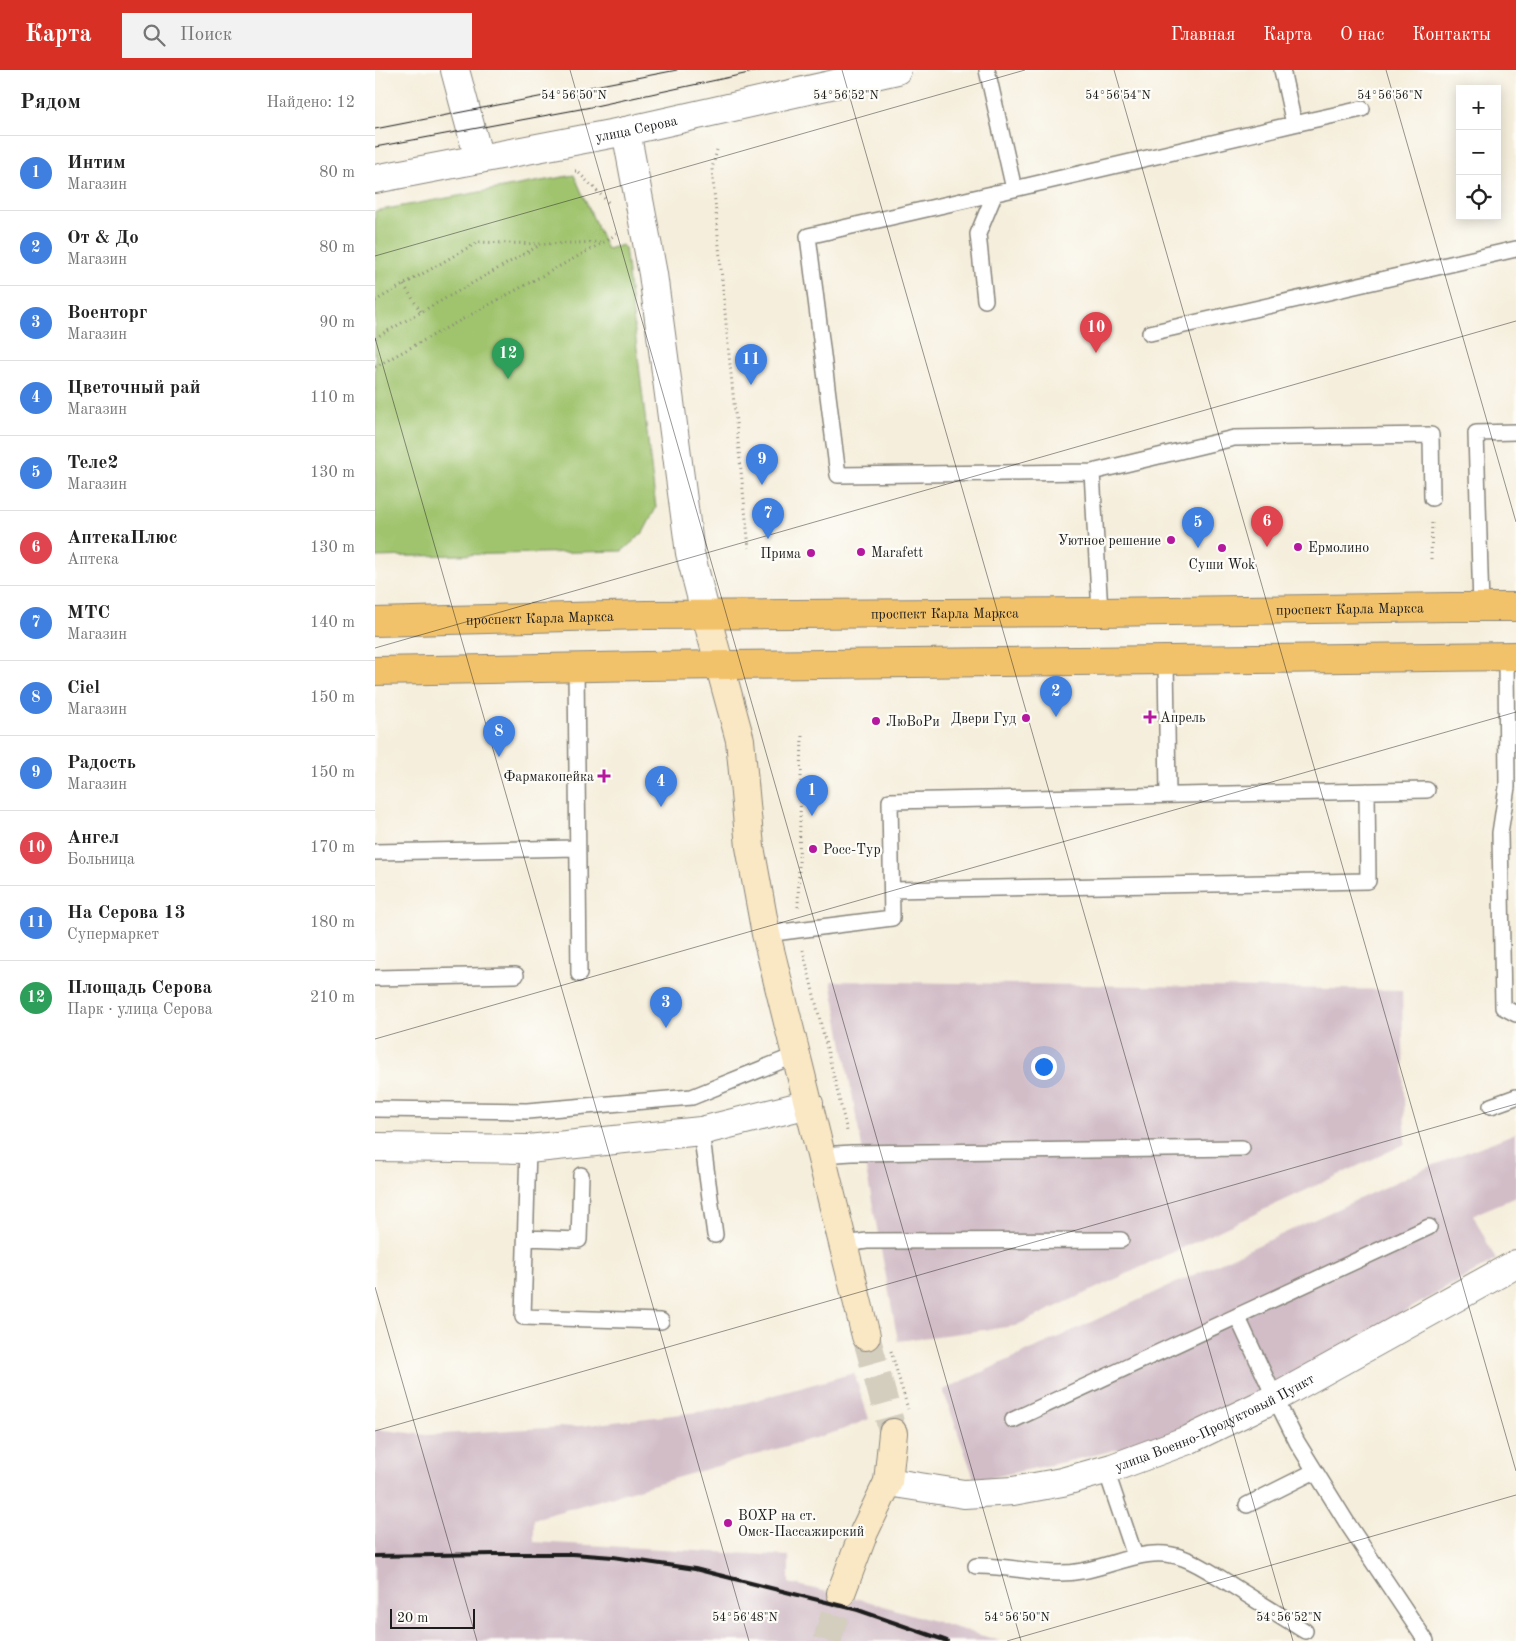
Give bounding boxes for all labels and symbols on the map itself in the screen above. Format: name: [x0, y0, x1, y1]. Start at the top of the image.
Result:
text: 54°56'50"N: [541, 89, 607, 102]
text: 54°56'52"N: [813, 89, 879, 102]
text: 54°56'54"N: [1085, 89, 1151, 102]
text: 54°56'56"N: [1357, 89, 1423, 102]
street label: улица Серова: [594, 114, 679, 145]
pin: 10: [1080, 312, 1112, 353]
pin: 12: [492, 338, 524, 379]
pin: 11: [735, 344, 767, 385]
pin: 9: [746, 444, 778, 485]
pin: 7: [752, 498, 784, 539]
pin: 6: [1251, 506, 1283, 547]
pin: 5: [1182, 507, 1214, 548]
place label: Уютное решение: [1058, 534, 1161, 548]
marker: Уютное решение: [1165, 534, 1177, 546]
marker: Ермолино: [1292, 541, 1304, 553]
place label: Ермолино: [1308, 541, 1369, 555]
marker: Суши Wok: [1216, 542, 1228, 554]
marker: Marafett: [855, 546, 867, 558]
place label: Marafett: [871, 546, 923, 560]
place label: Прима: [760, 547, 801, 561]
marker: Прима: [805, 547, 817, 559]
place label: Суши Wok: [1189, 558, 1255, 572]
street label: проспект Карла Маркса: [1276, 601, 1424, 618]
street label: проспект Карла Маркса: [871, 607, 1019, 622]
street label: проспект Карла Маркса: [466, 610, 614, 628]
pin: 2: [1040, 676, 1072, 717]
marker: Апрель: [1144, 711, 1156, 723]
place label: Апрель: [1160, 711, 1206, 725]
place label: Двери Гуд: [951, 712, 1016, 726]
marker: Двери Гуд: [1020, 712, 1032, 724]
marker: ЛюВоРи: [870, 715, 882, 727]
place label: ЛюВоРи: [886, 715, 940, 729]
pin: 8: [483, 716, 515, 757]
pin: 4: [645, 766, 677, 807]
place label: Фармакопейка: [504, 770, 594, 784]
marker: Фармакопейка: [598, 770, 610, 782]
pin: 1: [796, 775, 828, 816]
marker: Росс-Тур: [807, 843, 819, 855]
place label: Росс-Тур: [823, 843, 881, 857]
pin: 3: [650, 987, 682, 1028]
your location: [1031, 1054, 1057, 1080]
street label: улица Военно-Продуктовый Пункт: [1113, 1372, 1317, 1474]
place label: ВОХР на ст. Омск-Пассажирский: [738, 1509, 864, 1539]
marker: ВОХР на ст. Омск-Пассажирский: [722, 1517, 734, 1529]
scale bar: [390, 1606, 475, 1629]
text: 54°56'48"N: [712, 1611, 778, 1624]
text: 54°56'50"N: [984, 1611, 1050, 1624]
text: 54°56'52"N: [1256, 1611, 1322, 1624]

